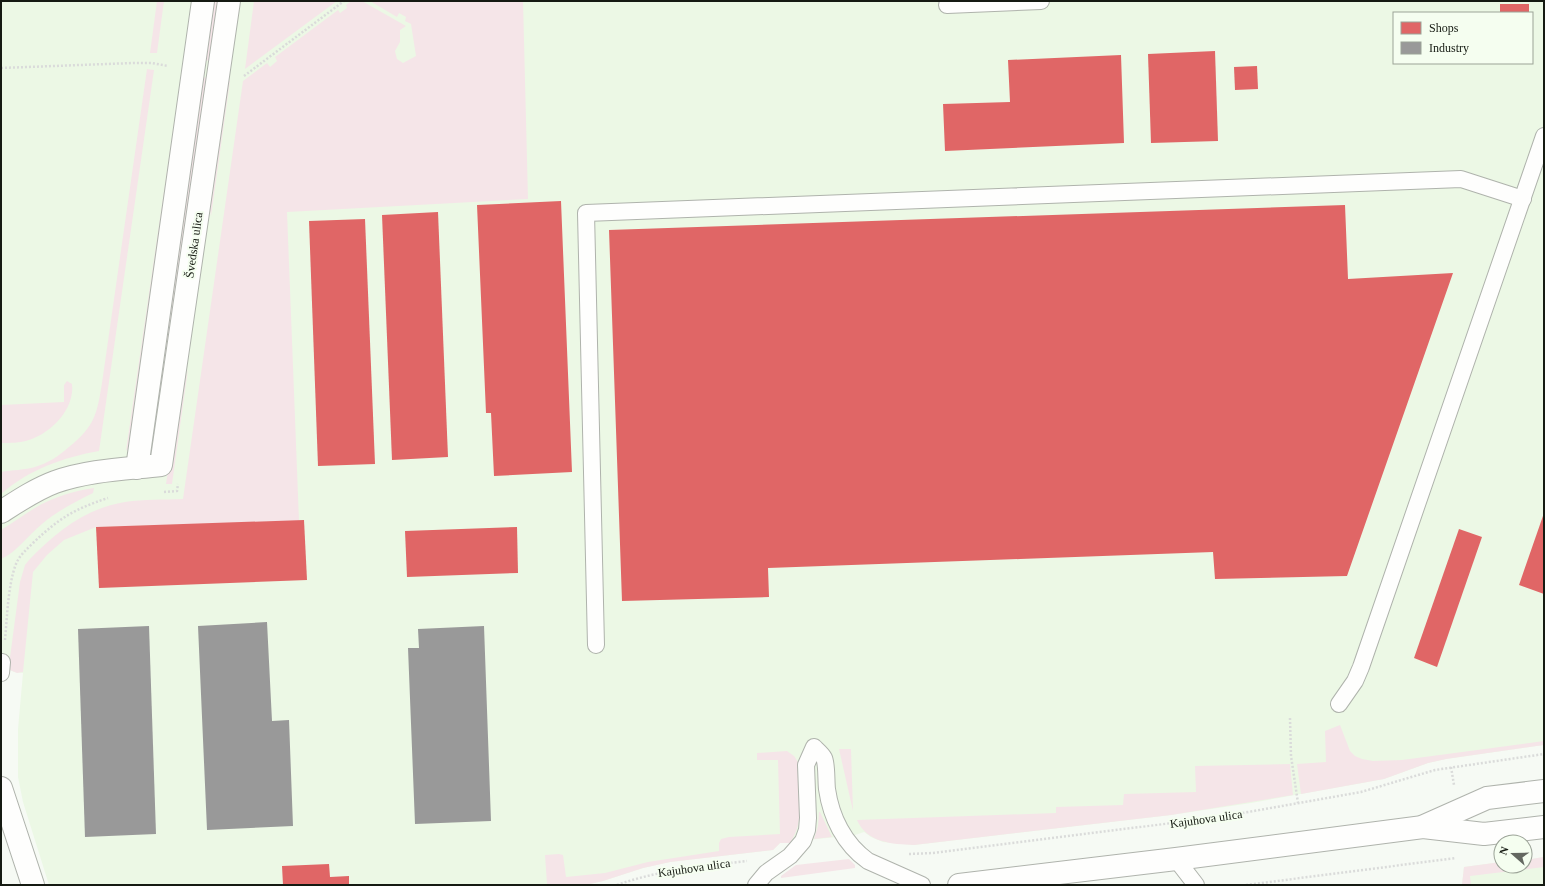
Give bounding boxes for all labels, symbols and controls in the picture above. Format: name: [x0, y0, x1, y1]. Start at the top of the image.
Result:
legend: [1393, 12, 1533, 64]
text: Shops: [1429, 21, 1459, 35]
text: Industry: [1429, 41, 1469, 55]
street label: Švedska ulica: [182, 211, 206, 279]
street label: Kajuhova ulica: [1169, 807, 1244, 831]
north arrow: [1493, 834, 1533, 874]
text: N: [1497, 845, 1511, 856]
street label: Kajuhova ulica: [657, 856, 732, 880]

